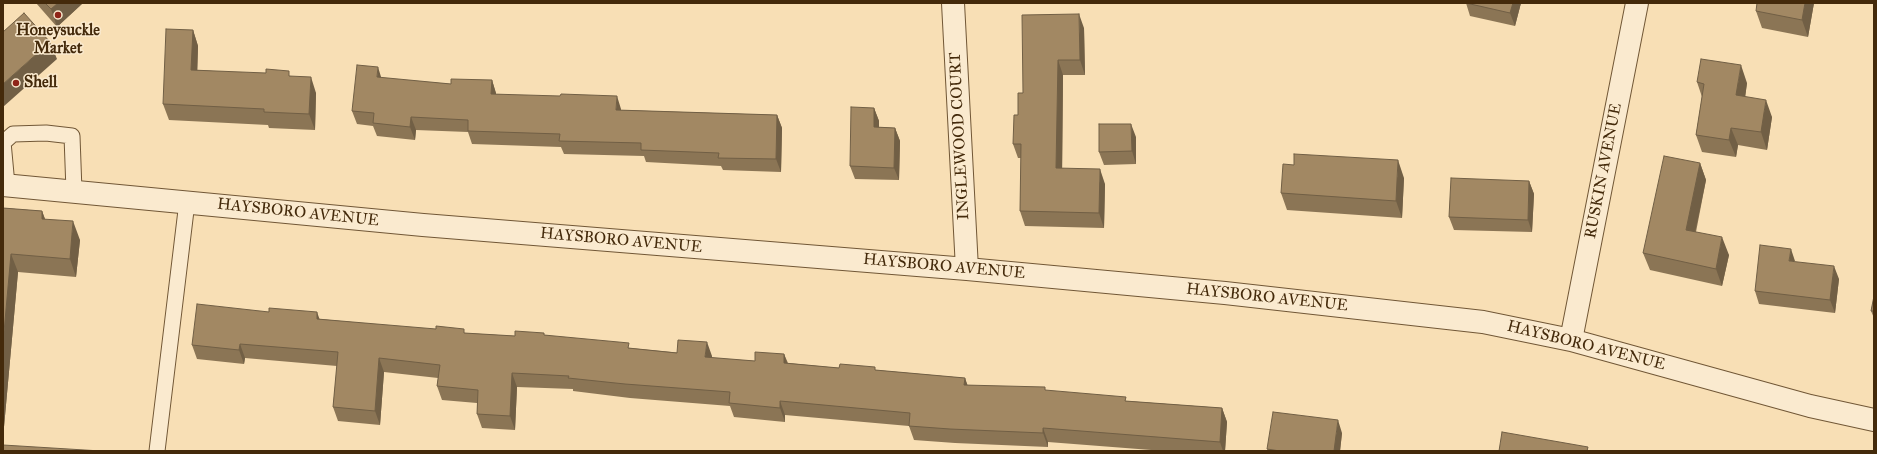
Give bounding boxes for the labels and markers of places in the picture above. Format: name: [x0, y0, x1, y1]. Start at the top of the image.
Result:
marker: Honeysuckle Market: [53, 10, 63, 20]
place label: Honeysuckle Market: [16, 21, 100, 59]
place label: Shell: [24, 73, 57, 93]
marker: Shell: [11, 78, 21, 88]

